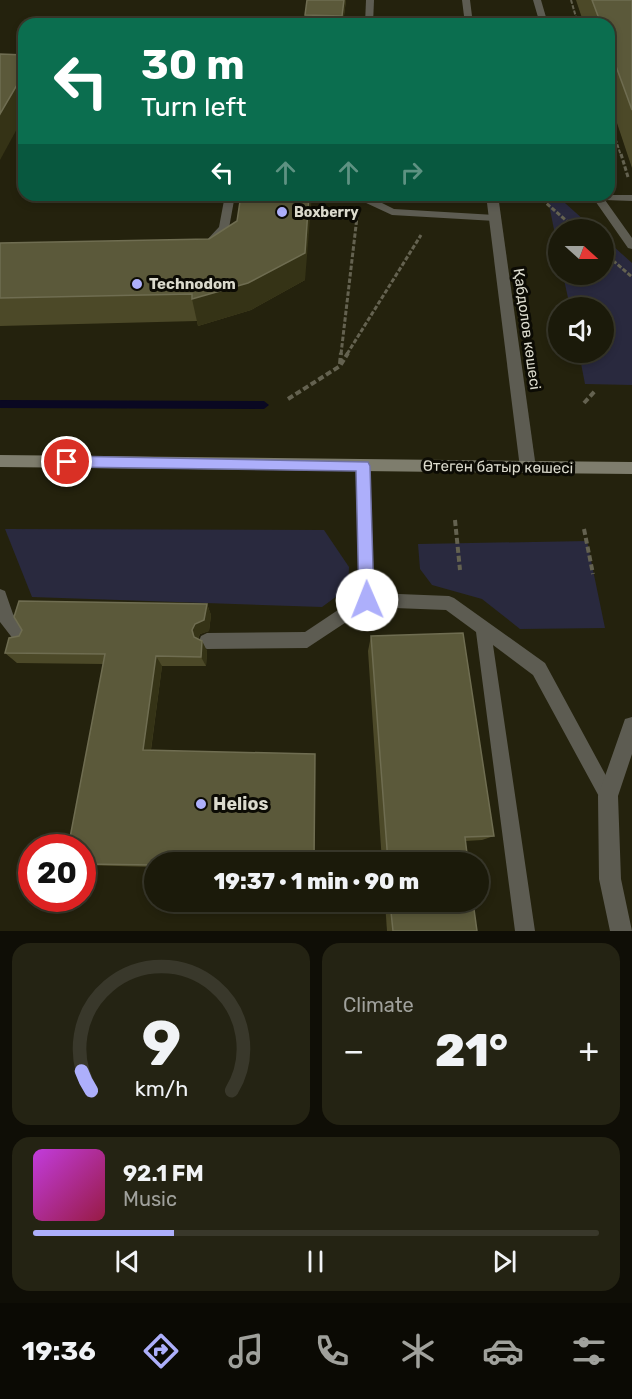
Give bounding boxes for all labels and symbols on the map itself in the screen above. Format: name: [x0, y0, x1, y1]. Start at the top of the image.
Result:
place label: Boxberry: [294, 204, 359, 221]
marker: Boxberry: [275, 205, 289, 219]
north arrow: [548, 219, 614, 285]
street label: Қабдолов көшесі: [510, 267, 544, 391]
place label: Technodom: [149, 275, 236, 293]
marker: Technodom: [130, 277, 144, 291]
pin: [41, 436, 92, 487]
street label: Өтеген батыр көшесі: [423, 457, 573, 477]
position arrow: [335, 568, 399, 632]
place label: Helios: [213, 793, 268, 815]
marker: Helios: [194, 797, 208, 811]
speed limit sign: 20: [18, 834, 96, 912]

